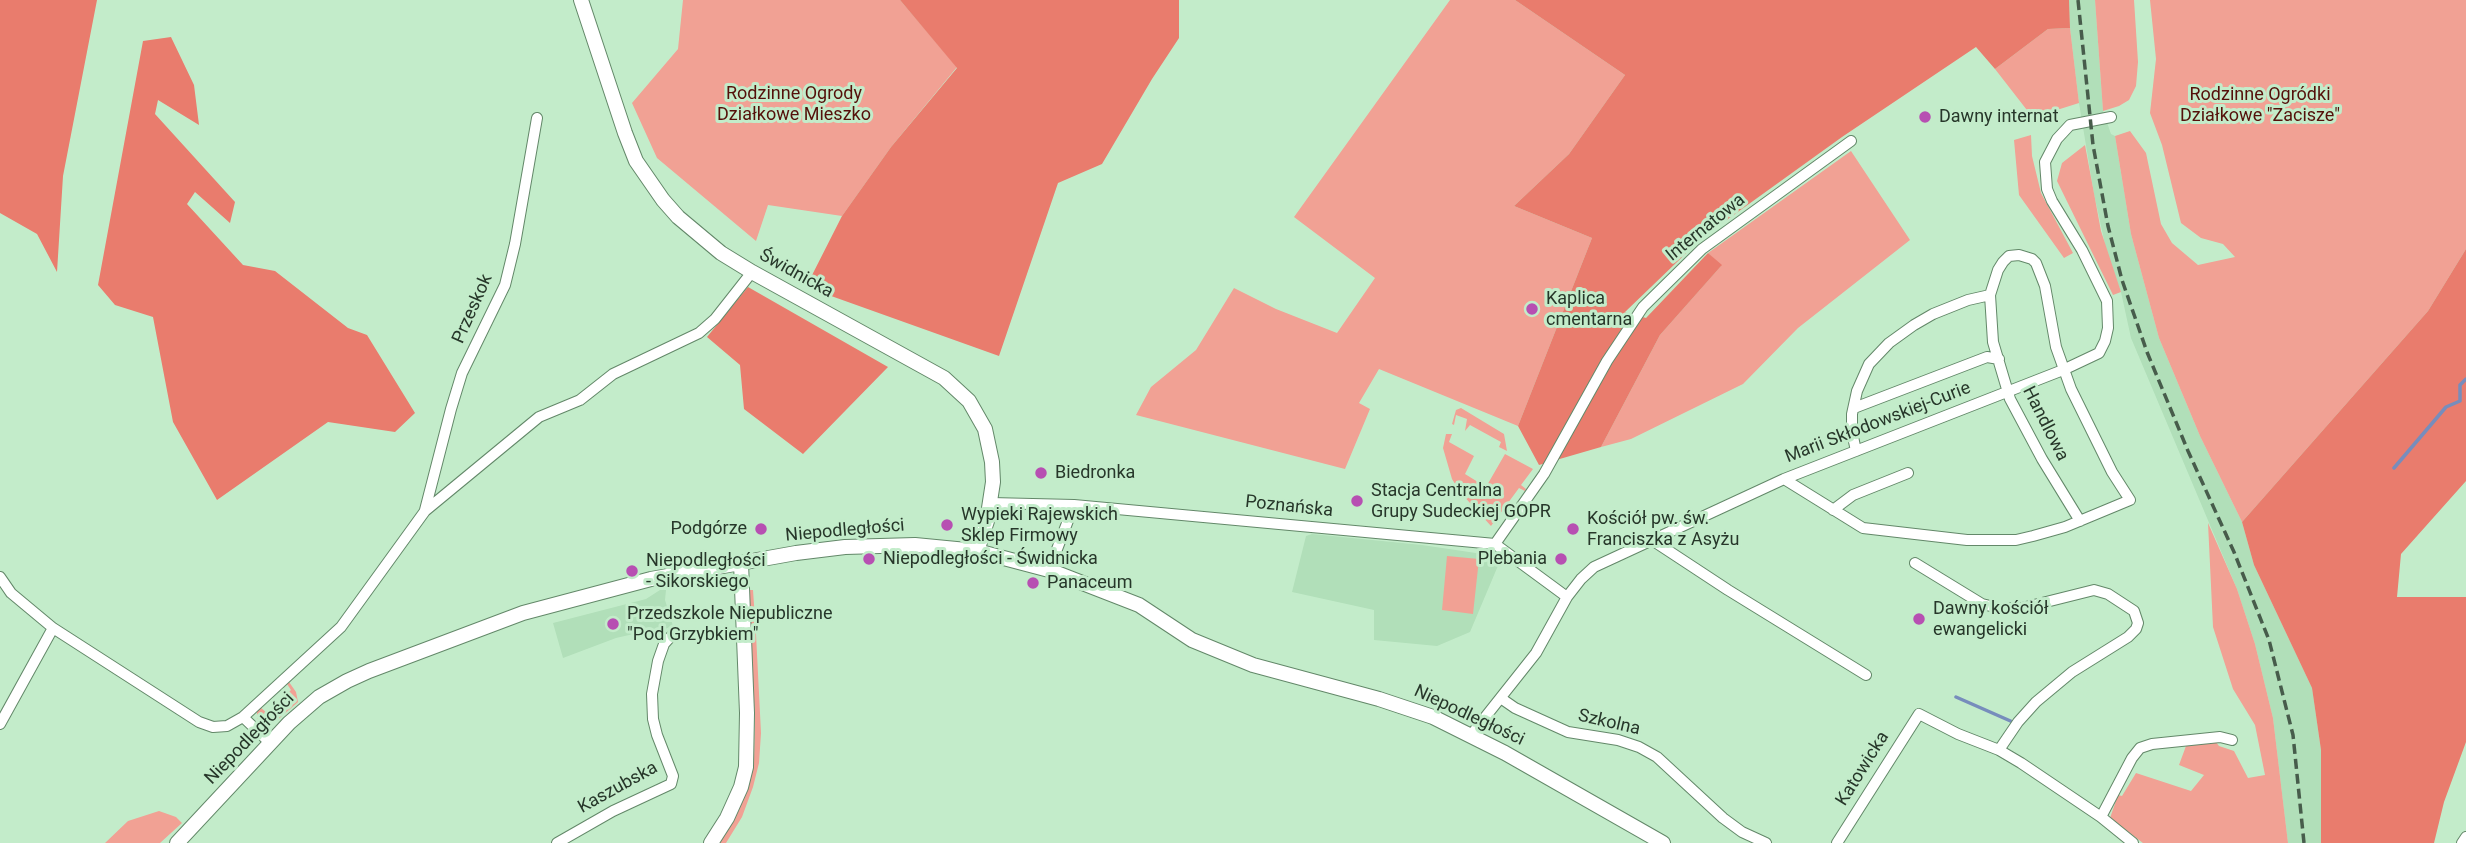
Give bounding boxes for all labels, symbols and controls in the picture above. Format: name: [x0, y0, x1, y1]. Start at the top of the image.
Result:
park label: Rodzinne Ogrody Działkowe Mieszko: [717, 83, 871, 126]
park label: Rodzinne Ogródki Działkowe "Zacisze": [2180, 84, 2340, 126]
place label: Dawny internat: [1939, 106, 2059, 128]
marker: Dawny internat: [1917, 109, 1933, 125]
street label: Internatowa: [1662, 190, 1750, 266]
street label: Świdnicka: [755, 245, 837, 303]
street label: Przeskok: [448, 271, 498, 347]
place label: Kaplica cmentarna: [1546, 288, 1632, 330]
marker: Kaplica cmentarna: [1524, 301, 1540, 317]
street label: Marii Skłodowskiej-Curie: [1782, 378, 1974, 468]
street label: Handlowa: [2017, 383, 2073, 465]
place label: Biedronka: [1055, 462, 1135, 484]
marker: Biedronka: [1033, 465, 1049, 481]
place label: Stacja Centralna Grupy Sudeckiej GOPR: [1371, 480, 1551, 522]
street label: Poznańska: [1244, 492, 1334, 522]
marker: Stacja Centralna Grupy Sudeckiej GOPR: [1349, 493, 1365, 509]
place label: Wypieki Rajewskich Sklep Firmowy: [961, 504, 1118, 546]
place label: Kościół pw. św. Franciszka z Asyżu: [1587, 508, 1739, 550]
street label: Niepodległości: [785, 515, 905, 547]
marker: Wypieki Rajewskich Sklep Firmowy: [939, 517, 955, 533]
place label: Podgórze: [671, 518, 747, 540]
marker: Podgórze: [753, 521, 769, 537]
marker: Kościół pw. św. Franciszka z Asyżu: [1565, 521, 1581, 537]
place label: Niepodległości - Świdnicka: [883, 548, 1098, 570]
place label: Plebania: [1478, 548, 1547, 570]
place label: Niepodległości - Sikorskiego: [646, 550, 766, 592]
marker: Niepodległości - Świdnicka: [861, 551, 877, 567]
marker: Plebania: [1553, 551, 1569, 567]
marker: Niepodległości - Sikorskiego: [624, 563, 640, 579]
place label: Panaceum: [1047, 572, 1132, 594]
marker: Panaceum: [1025, 575, 1041, 591]
place label: Dawny kościół ewangelicki: [1933, 598, 2049, 640]
place label: Przedszkole Niepubliczne "Pod Grzybkiem": [627, 603, 832, 646]
marker: Dawny kościół ewangelicki: [1911, 611, 1927, 627]
marker: Przedszkole Niepubliczne "Pod Grzybkiem": [605, 616, 621, 632]
street label: Niepodległości: [1410, 681, 1528, 751]
street label: Niepodległości: [201, 689, 299, 789]
street label: Szkolna: [1576, 705, 1642, 741]
street label: Katowicka: [1832, 728, 1894, 810]
street label: Kaszubska: [574, 757, 662, 819]

